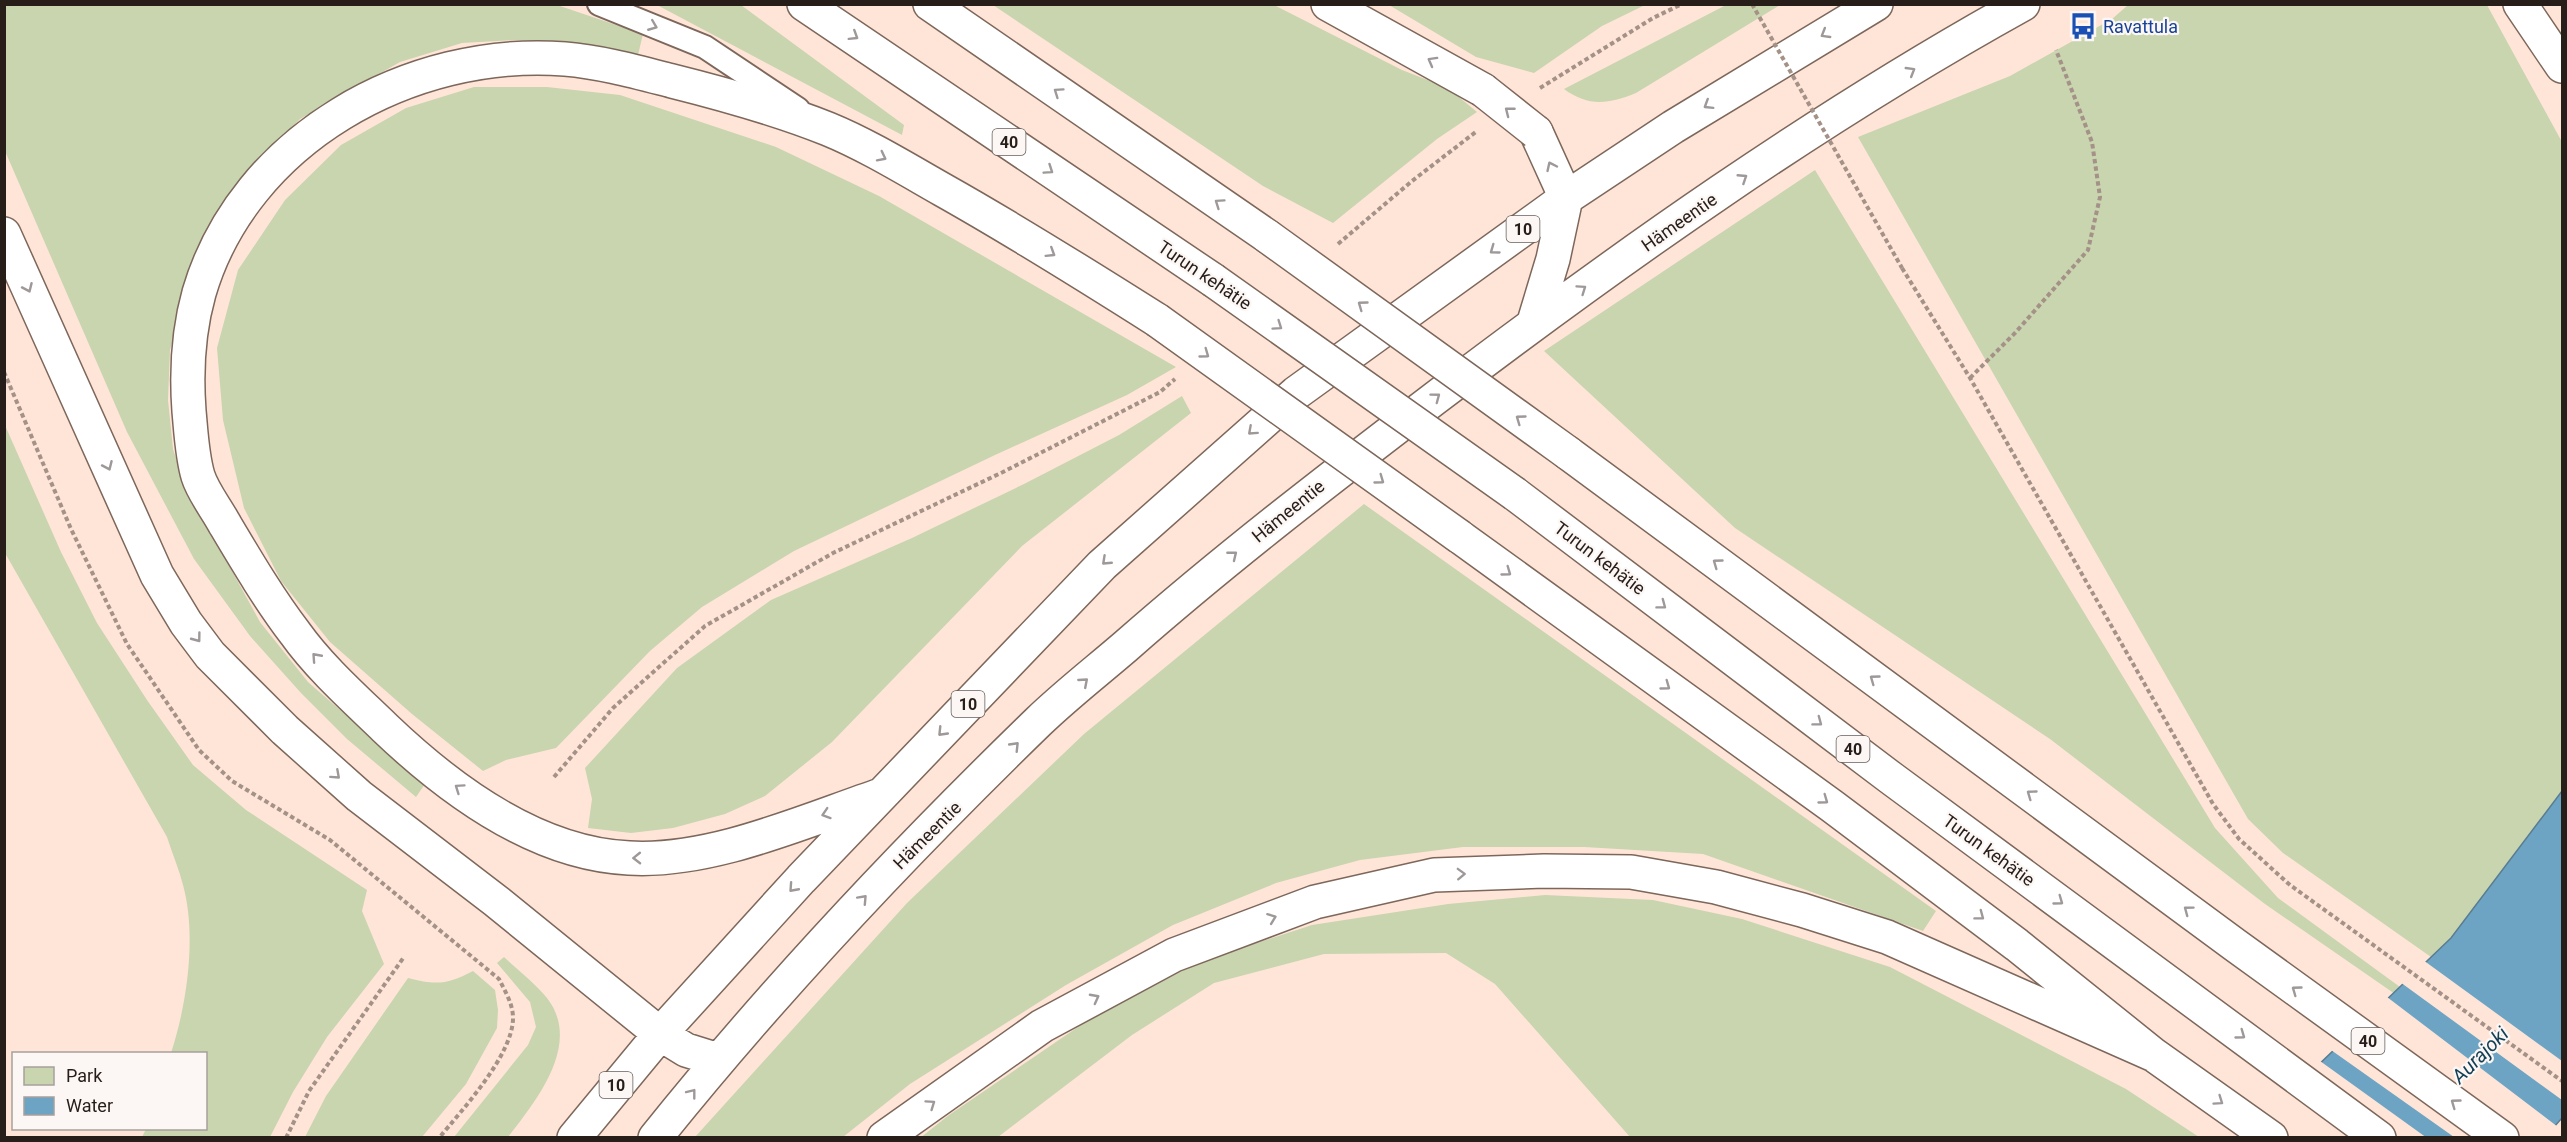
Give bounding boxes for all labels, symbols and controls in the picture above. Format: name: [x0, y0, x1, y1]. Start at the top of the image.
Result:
bus stop icon: Ravattula: [2068, 11, 2098, 41]
place label: Ravattula: [2103, 16, 2178, 37]
one-way arrow: [647, 19, 658, 31]
one-way arrow: [1821, 27, 1831, 39]
one-way arrow: [847, 29, 858, 40]
one-way arrow: [1428, 57, 1439, 68]
one-way arrow: [1905, 66, 1915, 78]
one-way arrow: [1054, 88, 1065, 99]
one-way arrow: [1703, 98, 1714, 109]
one-way arrow: [1505, 107, 1516, 118]
road number: 40: [992, 129, 1026, 155]
one-way arrow: [875, 150, 886, 161]
one-way arrow: [1547, 161, 1559, 172]
one-way arrow: [1043, 163, 1054, 174]
one-way arrow: [1736, 174, 1747, 185]
street label: Hämeentie: [1637, 188, 1721, 256]
one-way arrow: [1214, 199, 1225, 210]
road number: 10: [1506, 216, 1540, 242]
street label: Turun kehätie: [1154, 236, 1256, 314]
one-way arrow: [1490, 243, 1501, 254]
one-way arrow: [1045, 246, 1055, 258]
one-way arrow: [21, 281, 33, 292]
one-way arrow: [1576, 285, 1587, 296]
one-way arrow: [1358, 301, 1369, 312]
one-way arrow: [1272, 319, 1283, 330]
one-way arrow: [1198, 347, 1209, 358]
one-way arrow: [1430, 394, 1441, 405]
one-way arrow: [1516, 415, 1527, 426]
one-way arrow: [1248, 424, 1259, 435]
one-way arrow: [101, 459, 113, 470]
one-way arrow: [1374, 473, 1385, 484]
street label: Hämeentie: [1247, 475, 1329, 547]
street label: Turun kehätie: [1550, 517, 1650, 599]
one-way arrow: [1226, 552, 1237, 563]
one-way arrow: [1103, 554, 1113, 565]
one-way arrow: [1713, 559, 1724, 570]
one-way arrow: [1501, 565, 1512, 576]
one-way arrow: [1656, 598, 1667, 609]
one-way arrow: [190, 632, 201, 643]
one-way arrow: [312, 653, 323, 664]
one-way arrow: [1870, 675, 1881, 686]
one-way arrow: [1077, 678, 1088, 689]
one-way arrow: [1659, 679, 1670, 690]
road number: 10: [952, 691, 984, 717]
one-way arrow: [1811, 715, 1822, 726]
one-way arrow: [938, 725, 949, 735]
road number: 40: [1836, 736, 1870, 762]
one-way arrow: [1008, 742, 1019, 752]
one-way arrow: [329, 768, 340, 779]
one-way arrow: [455, 784, 466, 795]
one-way arrow: [2027, 790, 2038, 801]
one-way arrow: [1817, 792, 1828, 803]
street label: Hämeentie: [889, 797, 965, 873]
one-way arrow: [821, 806, 832, 819]
street label: Turun kehätie: [1939, 810, 2039, 890]
one-way arrow: [633, 852, 642, 864]
one-way arrow: [1457, 868, 1466, 881]
one-way arrow: [789, 882, 800, 892]
one-way arrow: [2052, 894, 2063, 905]
one-way arrow: [856, 896, 867, 906]
one-way arrow: [2184, 907, 2195, 918]
one-way arrow: [1973, 909, 1984, 920]
one-way arrow: [1266, 913, 1277, 925]
one-way arrow: [2292, 986, 2303, 997]
one-way arrow: [1089, 994, 1099, 1005]
water label: Aurajoki: [2446, 1021, 2514, 1089]
one-way arrow: [2234, 1028, 2245, 1039]
road number: 40: [2352, 1028, 2384, 1054]
legend: [12, 1052, 207, 1130]
text: Park: [66, 1065, 103, 1086]
road number: 10: [600, 1072, 632, 1098]
one-way arrow: [685, 1088, 696, 1099]
one-way arrow: [2213, 1094, 2224, 1105]
text: Water: [66, 1095, 113, 1116]
one-way arrow: [925, 1100, 936, 1111]
one-way arrow: [2450, 1100, 2461, 1111]

